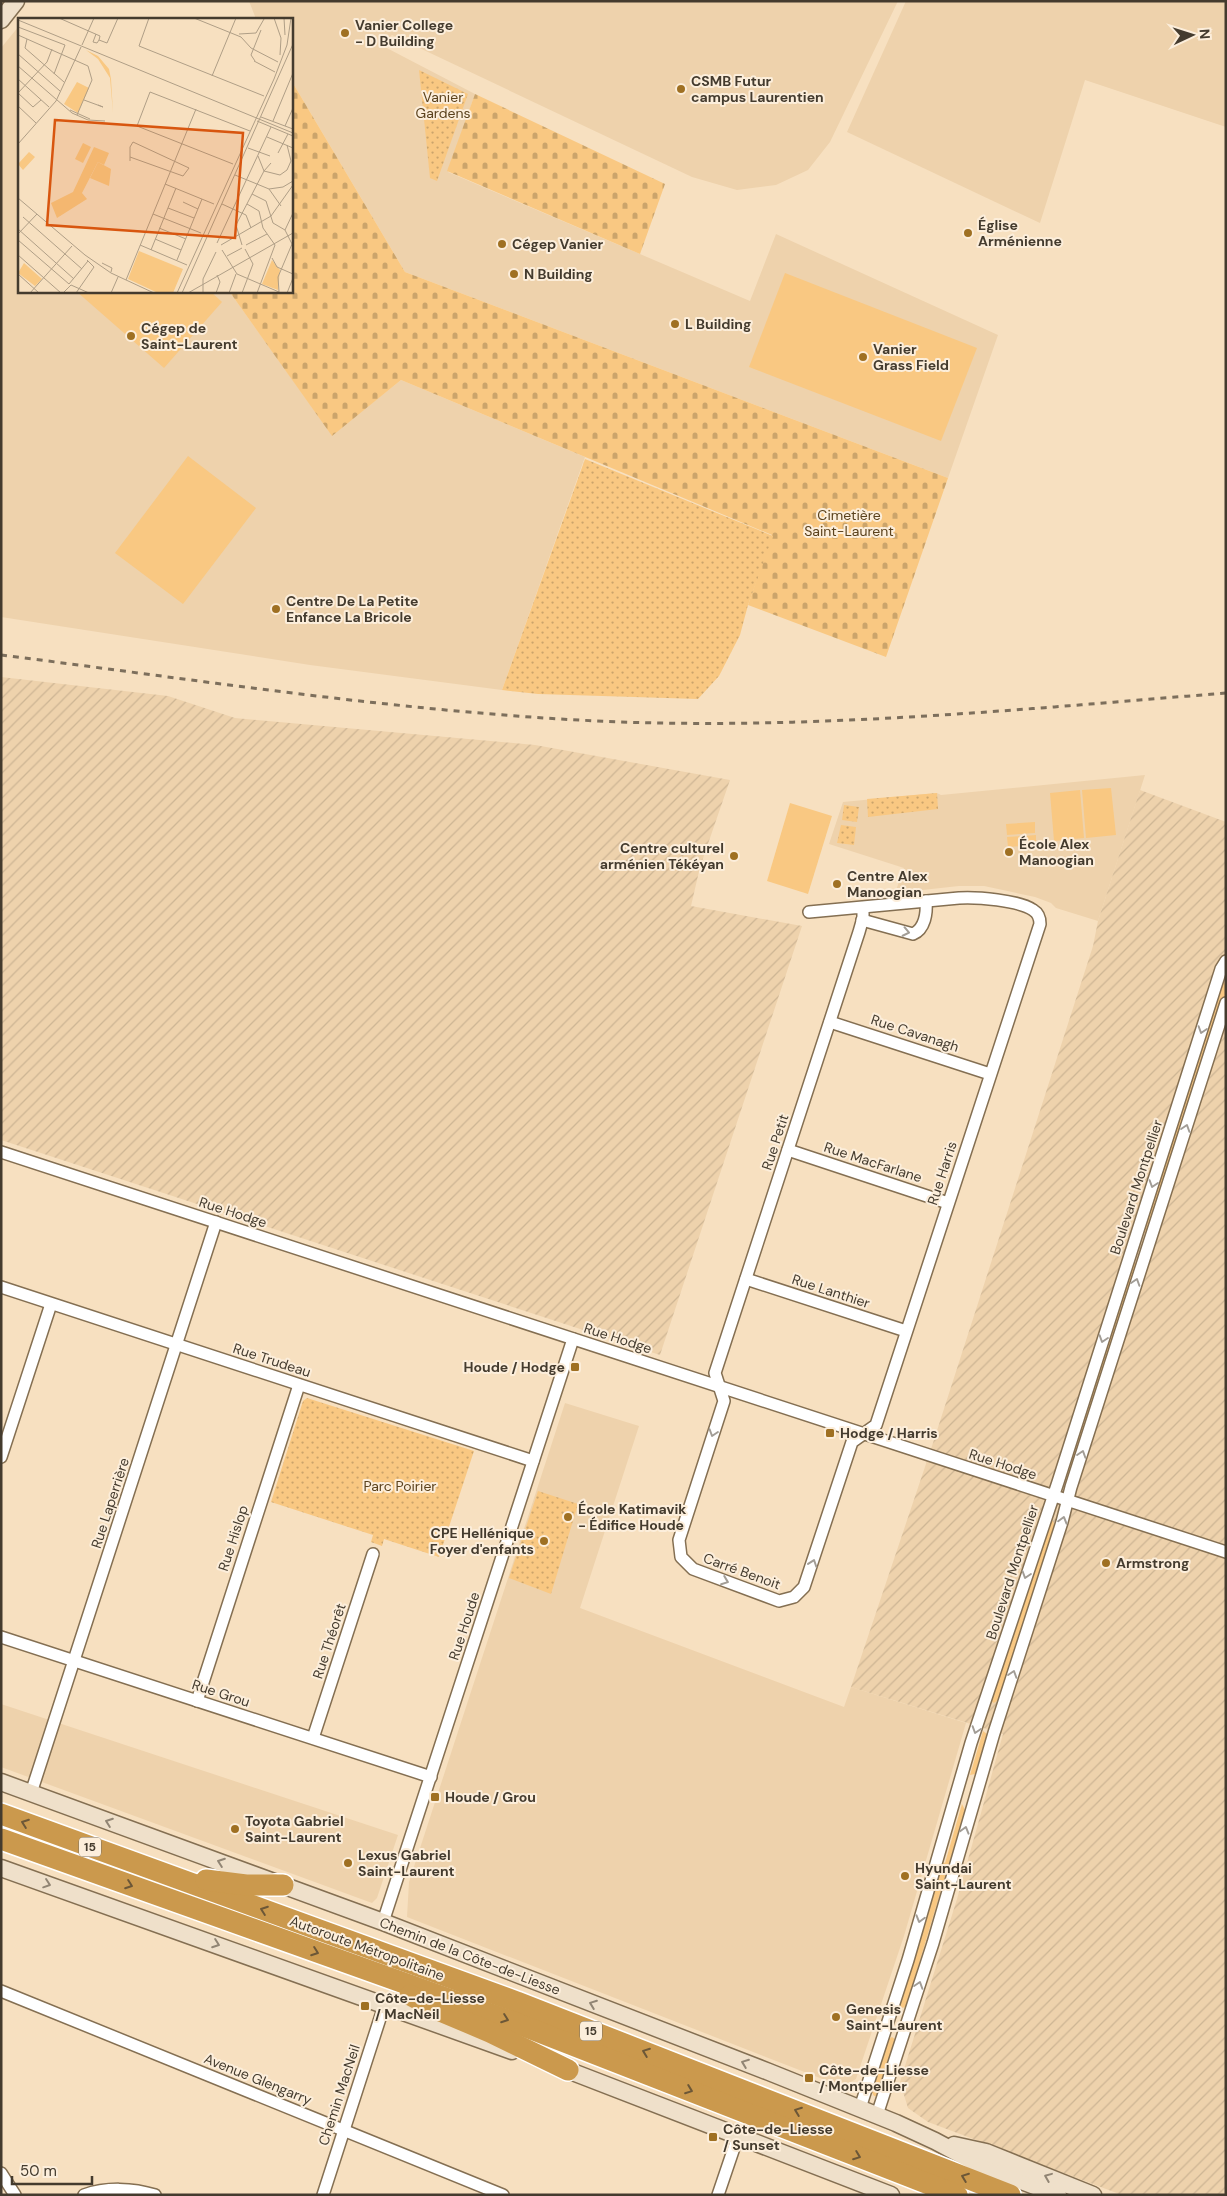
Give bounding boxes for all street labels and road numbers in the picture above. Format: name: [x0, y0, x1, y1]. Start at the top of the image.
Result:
street label: Rue Cavanagh: [869, 1010, 961, 1056]
street label: Rue Petit: [758, 1112, 792, 1172]
street label: Boulevard Montpellier: [1106, 1117, 1166, 1257]
street label: Rue MacFarlane: [822, 1138, 924, 1186]
street label: Rue Harris: [923, 1139, 961, 1207]
street label: Rue Hodge: [197, 1193, 269, 1231]
street label: Rue Lanthier: [790, 1270, 872, 1312]
street label: Rue Hodge: [582, 1319, 654, 1357]
street label: Rue Trudeau: [231, 1339, 313, 1381]
street label: Rue Hodge: [967, 1445, 1039, 1483]
street label: Rue Laperrière: [87, 1455, 133, 1551]
street label: Boulevard Montpellier: [982, 1502, 1042, 1642]
street label: Rue Hislop: [214, 1503, 252, 1573]
street label: Carré Benoit: [701, 1549, 783, 1593]
street label: Rue Houde: [445, 1590, 483, 1662]
street label: Rue Théorêt: [308, 1601, 350, 1681]
street label: Rue Grou: [190, 1675, 252, 1711]
road number: 15: [79, 1838, 101, 1856]
street label: Autoroute Métropolitaine: [287, 1912, 447, 1984]
street label: Chemin de la Côte-de-Liesse: [377, 1913, 563, 1999]
road number: 15: [580, 2022, 602, 2040]
street label: Chemin MacNeil: [314, 2042, 364, 2148]
street label: Avenue Glengarry: [202, 2049, 315, 2109]

